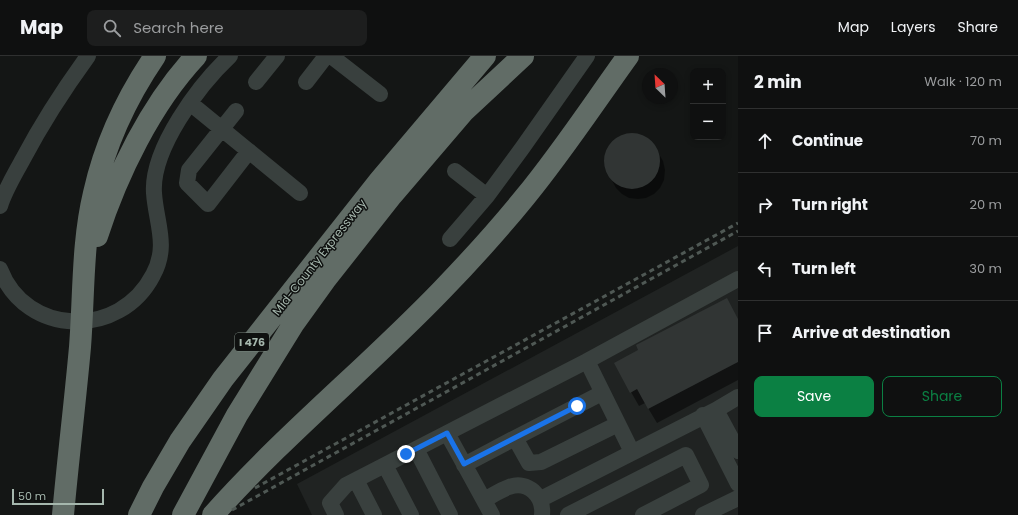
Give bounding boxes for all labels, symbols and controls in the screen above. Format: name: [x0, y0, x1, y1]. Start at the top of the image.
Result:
search box: [87, 10, 367, 46]
text: Map: [20, 14, 63, 41]
icon: search: [101, 17, 123, 39]
text: Search here: [133, 17, 224, 38]
text: Map: [838, 17, 869, 37]
text: Layers: [891, 17, 935, 37]
text: Share: [957, 17, 998, 37]
north arrow: [642, 68, 678, 104]
map controls: [690, 68, 726, 140]
button: +: [690, 68, 726, 104]
text: 2 min: [754, 70, 802, 94]
text: Walk · 120 m: [924, 72, 1002, 91]
button: −: [690, 104, 726, 140]
icon: ahead: [754, 130, 776, 152]
text: Continue: [792, 130, 863, 151]
text: 70 m: [970, 131, 1002, 150]
icon: right: [754, 194, 776, 216]
text: Turn right: [792, 194, 868, 215]
street label: Mid-County Expressway: [268, 195, 370, 319]
text: 20 m: [969, 195, 1002, 214]
icon: left: [754, 258, 776, 280]
text: Turn left: [792, 258, 856, 279]
text: 30 m: [969, 259, 1002, 278]
icon: arrive: [754, 322, 776, 344]
text: Arrive at destination: [792, 322, 950, 343]
road number: I 476: [235, 333, 269, 351]
button: Save: [754, 376, 874, 417]
button: Share: [882, 376, 1002, 417]
route start: [568, 397, 586, 415]
route end: [397, 445, 415, 463]
scale bar: [12, 487, 104, 506]
text: 50 m: [18, 488, 46, 504]

